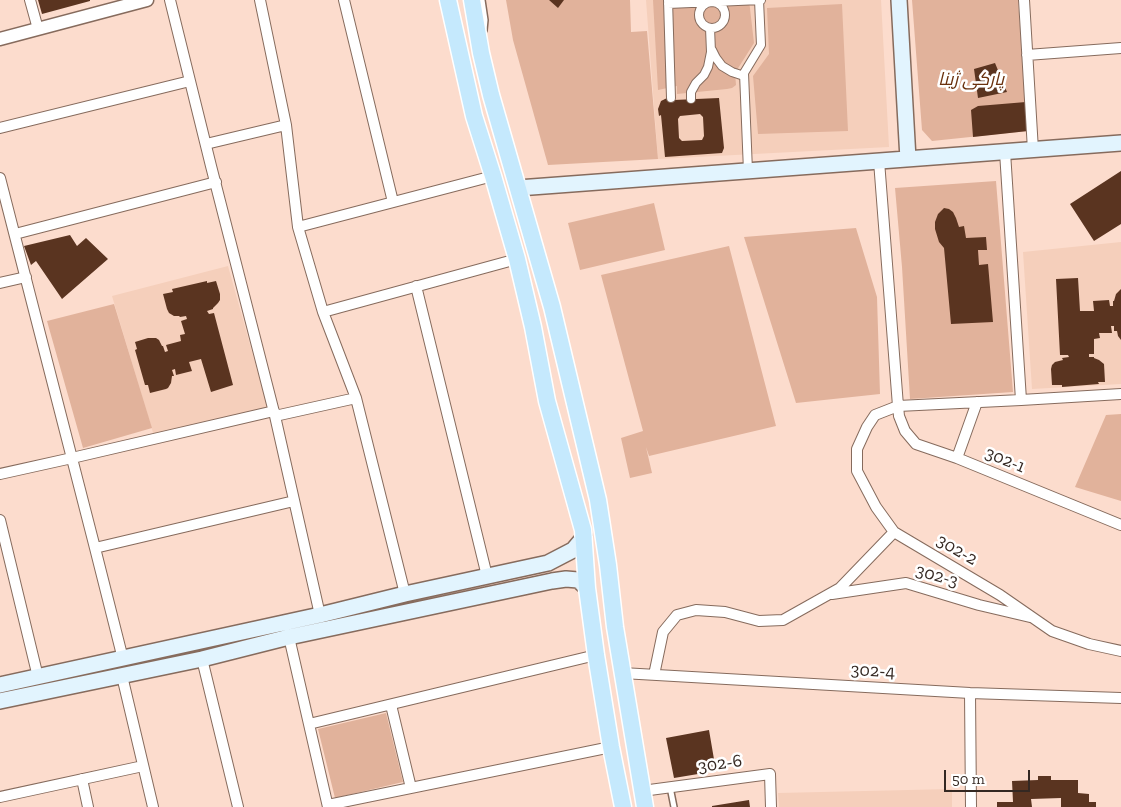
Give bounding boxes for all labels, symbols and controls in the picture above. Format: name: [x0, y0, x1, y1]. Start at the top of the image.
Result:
park label: پارکی ژینا: [938, 69, 1004, 91]
street label: 302-1: [982, 442, 1028, 478]
street label: 302-2: [933, 530, 981, 570]
street label: 302-3: [913, 560, 961, 592]
street label: 302-4: [850, 659, 896, 683]
street label: 302-6: [697, 750, 743, 778]
scale bar: [946, 760, 1032, 792]
text: 50 m: [952, 770, 985, 788]

